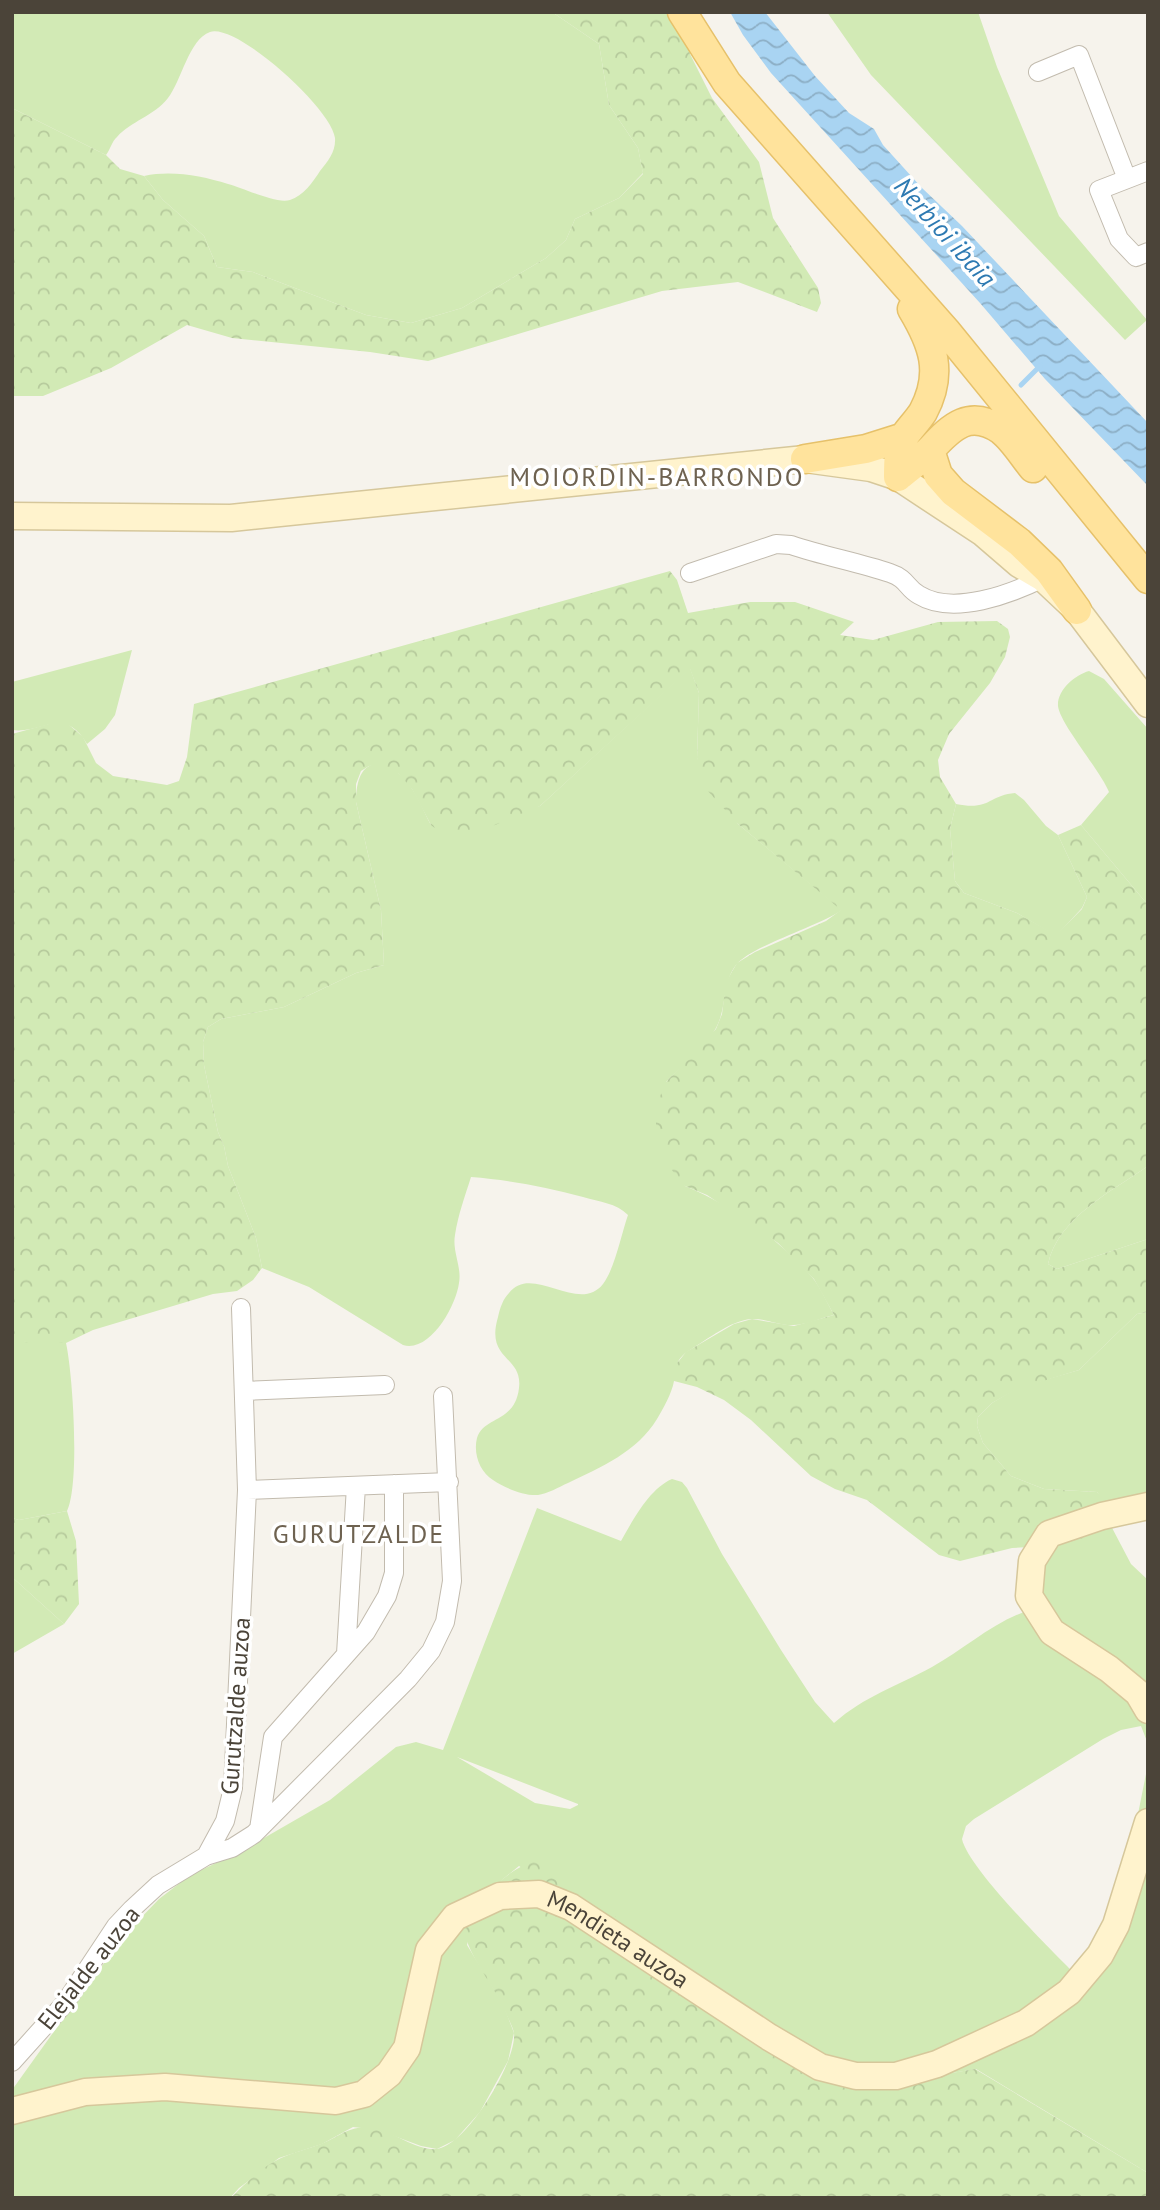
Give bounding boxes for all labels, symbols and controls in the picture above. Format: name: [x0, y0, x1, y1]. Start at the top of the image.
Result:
water label: Nerbioi ibaia: [887, 170, 1004, 294]
district label: MOIORDIN-BARRONDO: [510, 460, 804, 493]
district label: GURUTZALDE: [273, 1517, 445, 1550]
street label: Gurutzalde auzoa: [214, 1616, 257, 1796]
street label: Mendieta auzoa: [543, 1883, 695, 1995]
street label: Elejalde auzoa: [31, 1899, 147, 2036]

